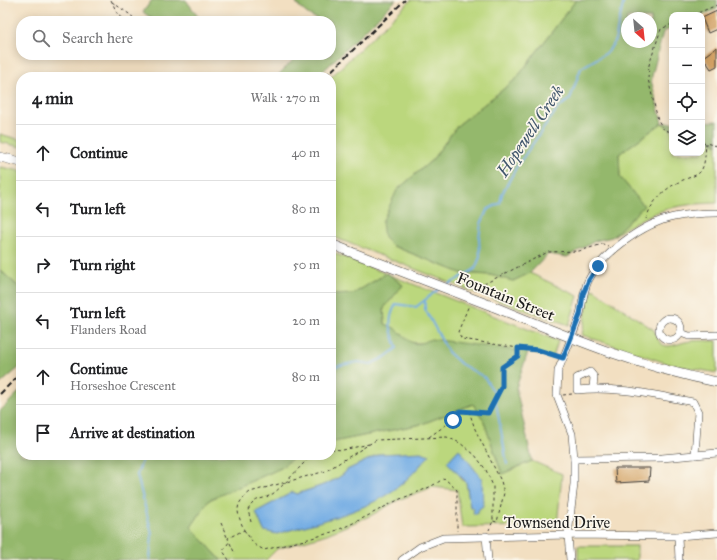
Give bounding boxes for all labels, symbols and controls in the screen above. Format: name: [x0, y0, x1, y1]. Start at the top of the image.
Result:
north arrow: [621, 12, 657, 48]
map controls: [669, 12, 705, 156]
button: +: [669, 12, 705, 48]
search box: [16, 16, 336, 60]
icon: search: [30, 27, 52, 49]
text: Search here: [62, 29, 133, 47]
button: −: [669, 48, 705, 84]
water label: Hopewell Creek: [492, 81, 569, 182]
button: locate: [669, 84, 705, 120]
text: 4 min: [32, 88, 73, 109]
text: Walk · 270 m: [251, 90, 320, 106]
button: layers: [669, 120, 705, 156]
icon: ahead: [32, 142, 54, 164]
text: Continue: [70, 144, 128, 162]
text: 40 m: [291, 145, 320, 161]
icon: left: [32, 198, 54, 220]
text: Turn left: [70, 200, 126, 218]
text: 80 m: [292, 201, 320, 217]
icon: right: [32, 254, 54, 276]
text: Turn right: [70, 256, 135, 274]
text: 50 m: [293, 257, 320, 273]
route end: [589, 257, 607, 275]
street label: Fountain Street: [454, 268, 558, 325]
text: Turn left: [70, 304, 126, 322]
icon: left: [32, 310, 54, 332]
text: 20 m: [292, 313, 320, 329]
text: Flanders Road: [70, 322, 147, 338]
text: Continue: [70, 360, 128, 378]
icon: ahead: [32, 366, 54, 388]
text: 80 m: [292, 369, 320, 385]
text: Horseshoe Crescent: [70, 378, 176, 394]
route start: [444, 411, 462, 429]
icon: arrive: [32, 422, 54, 444]
text: Arrive at destination: [70, 424, 195, 442]
street label: Townsend Drive: [504, 513, 611, 532]

